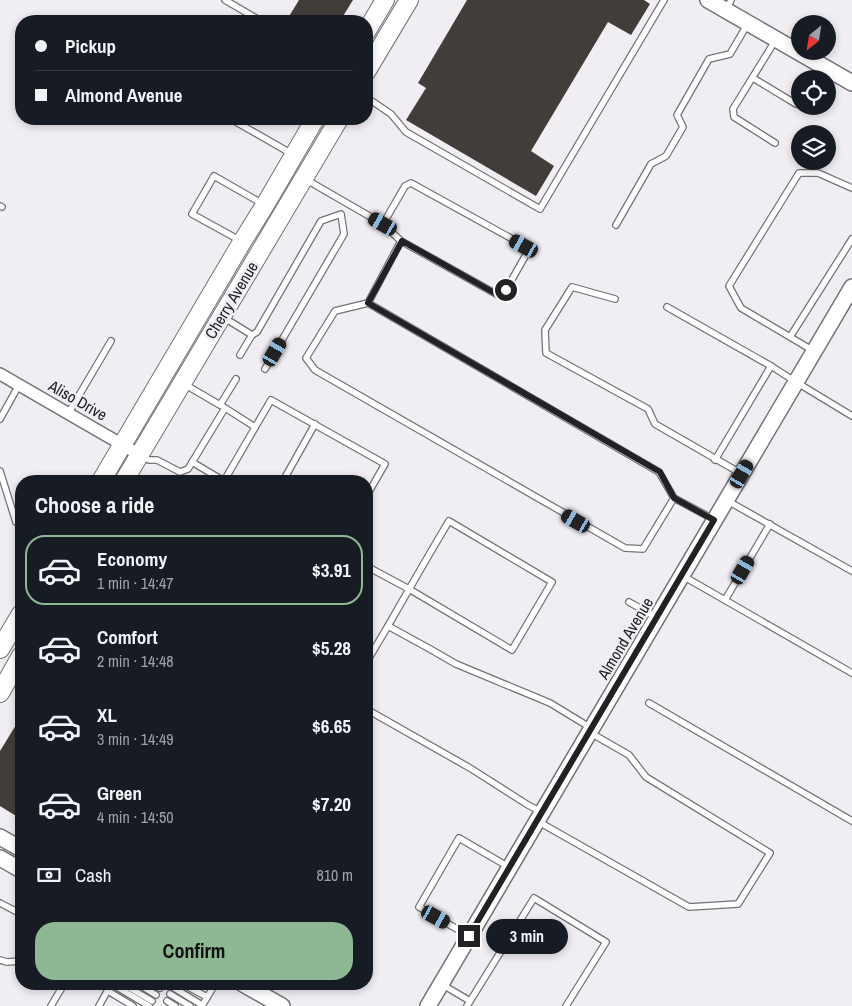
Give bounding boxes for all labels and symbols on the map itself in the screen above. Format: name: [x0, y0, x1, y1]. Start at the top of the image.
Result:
north arrow: [791, 15, 836, 60]
car: [366, 210, 399, 238]
car: [507, 232, 540, 260]
street label: Cherry Avenue: [199, 257, 263, 343]
route start: [495, 279, 517, 301]
car: [261, 335, 288, 369]
street label: Aliso Drive: [44, 374, 111, 426]
car: [728, 457, 755, 491]
car: [559, 507, 592, 535]
car: [729, 553, 756, 587]
street label: Almond Avenue: [591, 593, 658, 684]
car: [419, 903, 452, 931]
callout: 3 min: [486, 918, 569, 954]
route end: [458, 925, 480, 947]

